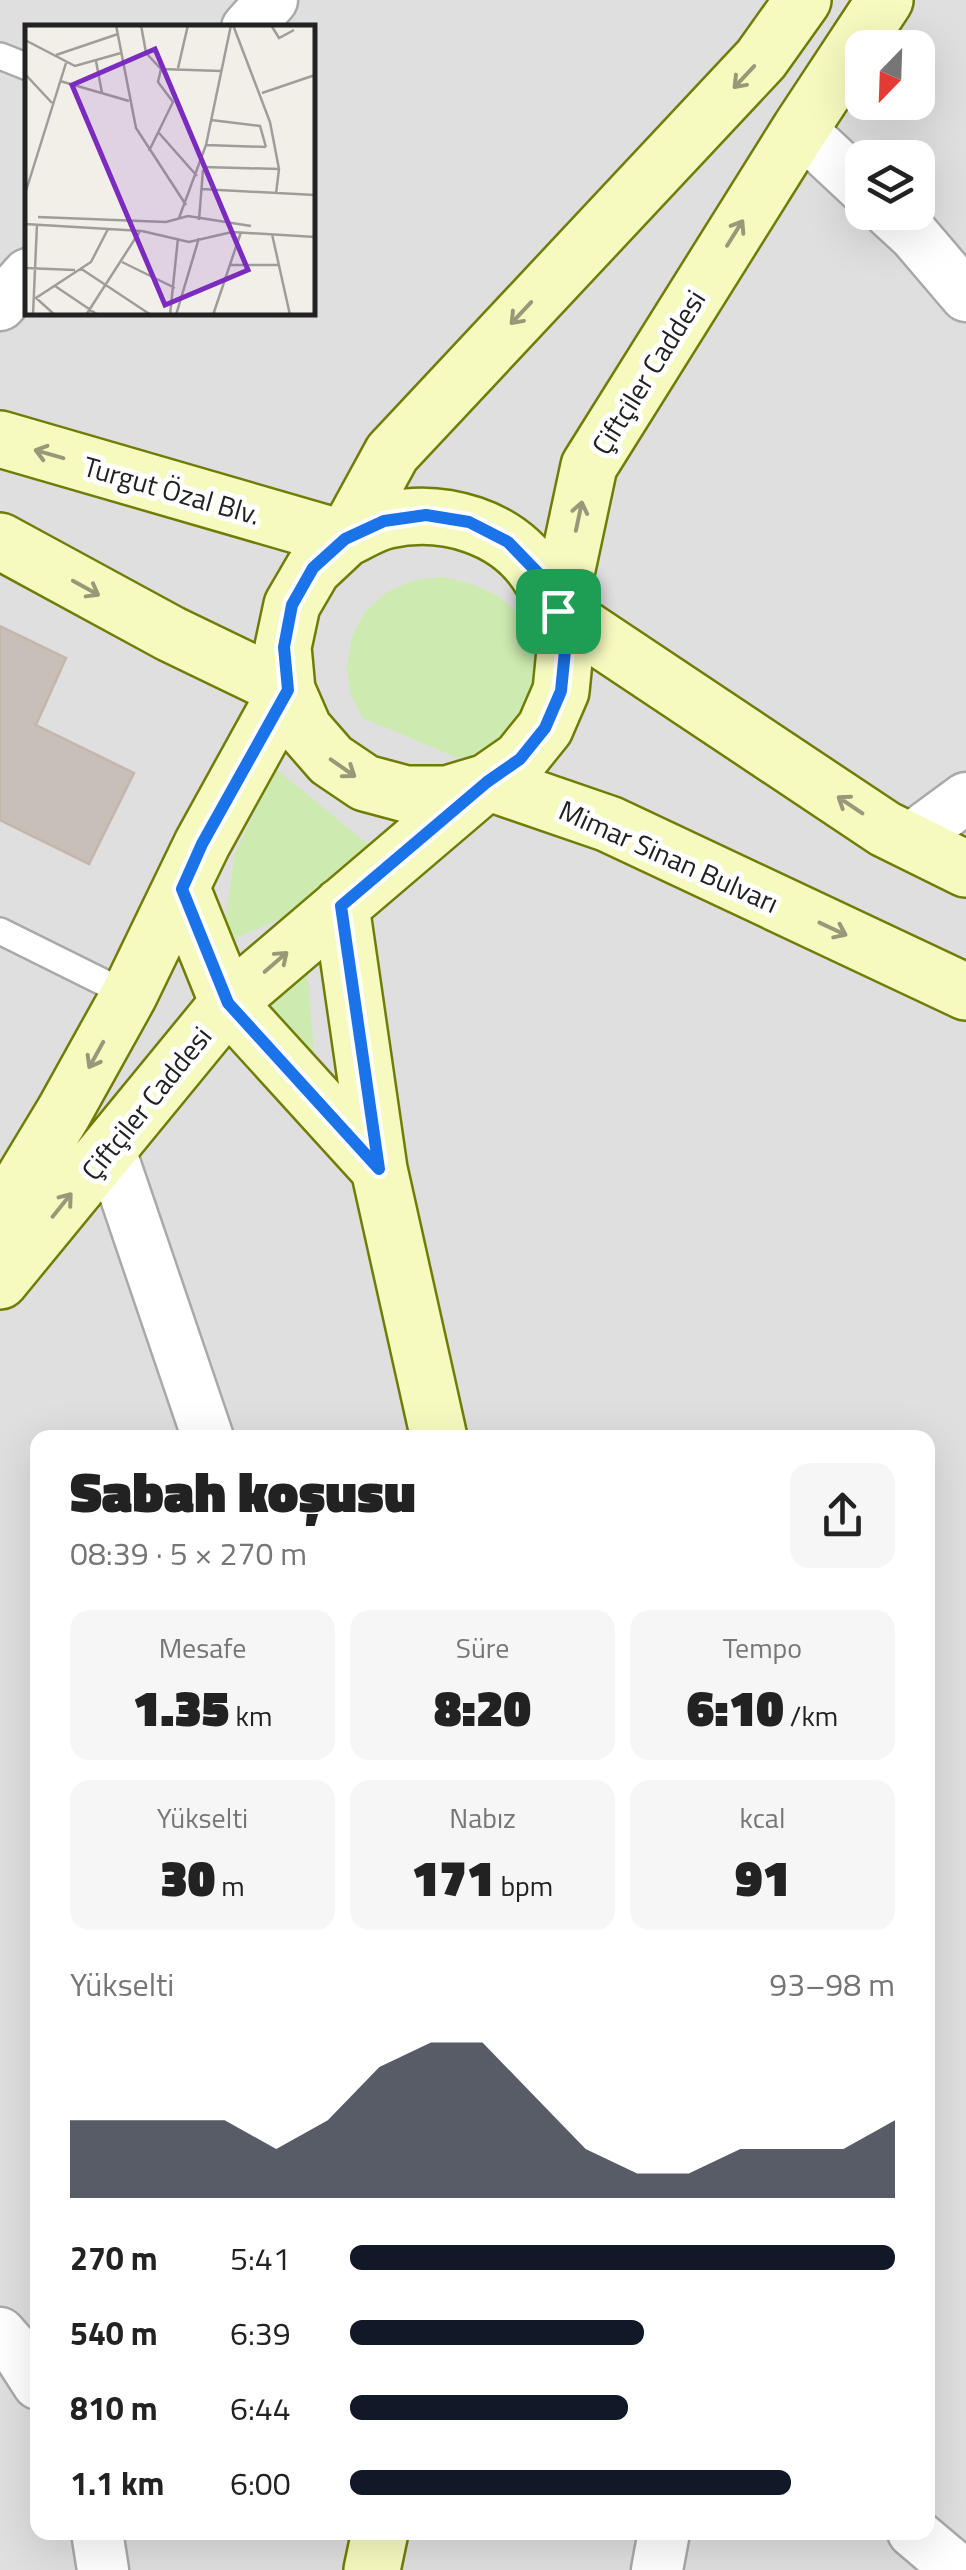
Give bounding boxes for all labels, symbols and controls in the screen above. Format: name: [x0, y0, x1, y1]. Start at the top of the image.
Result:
inset map: [25, 25, 315, 315]
north arrow: [845, 30, 935, 120]
map controls: [845, 30, 935, 230]
one-way arrow: [732, 65, 756, 89]
button: layers: [845, 140, 935, 230]
one-way arrow: [724, 220, 745, 248]
street label: Çiftçiler Caddesi: [580, 281, 716, 463]
one-way arrow: [509, 301, 533, 325]
one-way arrow: [34, 444, 66, 462]
street label: Turgut Özal Blv.: [79, 444, 265, 536]
one-way arrow: [570, 501, 589, 533]
pin: [516, 569, 601, 654]
one-way arrow: [70, 578, 100, 598]
icon: arrive: [531, 584, 586, 639]
one-way arrow: [329, 757, 356, 778]
street label: Mimar Sinan Bulvarı: [552, 788, 786, 924]
one-way arrow: [837, 795, 865, 816]
one-way arrow: [818, 921, 848, 940]
one-way arrow: [263, 951, 288, 974]
street label: Çiftçiler Caddesi: [70, 1017, 222, 1189]
one-way arrow: [85, 1040, 105, 1070]
one-way arrow: [51, 1193, 73, 1219]
text: Sabah koşusu: [70, 1450, 416, 1533]
button: share: [790, 1463, 895, 1568]
text: 08:39 · 5 × 270 m: [70, 1529, 307, 1577]
text: Mesafe: [159, 1626, 246, 1669]
text: Süre: [456, 1626, 509, 1669]
text: Tempo: [723, 1626, 802, 1669]
text: 1.35: [133, 1669, 229, 1745]
text: 8:20: [434, 1669, 531, 1745]
text: 6:10: [687, 1669, 784, 1745]
text: km: [229, 1694, 272, 1737]
text: /km: [784, 1694, 838, 1737]
text: Yükselti: [157, 1796, 248, 1839]
text: Nabız: [449, 1796, 516, 1839]
text: kcal: [740, 1796, 785, 1839]
text: 30: [160, 1839, 215, 1915]
text: 171: [412, 1839, 494, 1915]
text: 91: [735, 1839, 790, 1915]
text: m: [215, 1864, 245, 1907]
text: bpm: [494, 1864, 553, 1907]
text: Yükselti: [70, 1960, 174, 2008]
text: 93–98 m: [769, 1960, 895, 2008]
text: 270 m: [70, 2234, 158, 2282]
text: 5:41: [230, 2234, 291, 2282]
text: 540 m: [70, 2309, 158, 2357]
text: 6:39: [230, 2309, 291, 2357]
text: 810 m: [70, 2384, 158, 2432]
text: 6:44: [230, 2384, 291, 2432]
text: 1.1 km: [70, 2459, 164, 2507]
text: 6:00: [230, 2459, 291, 2507]

